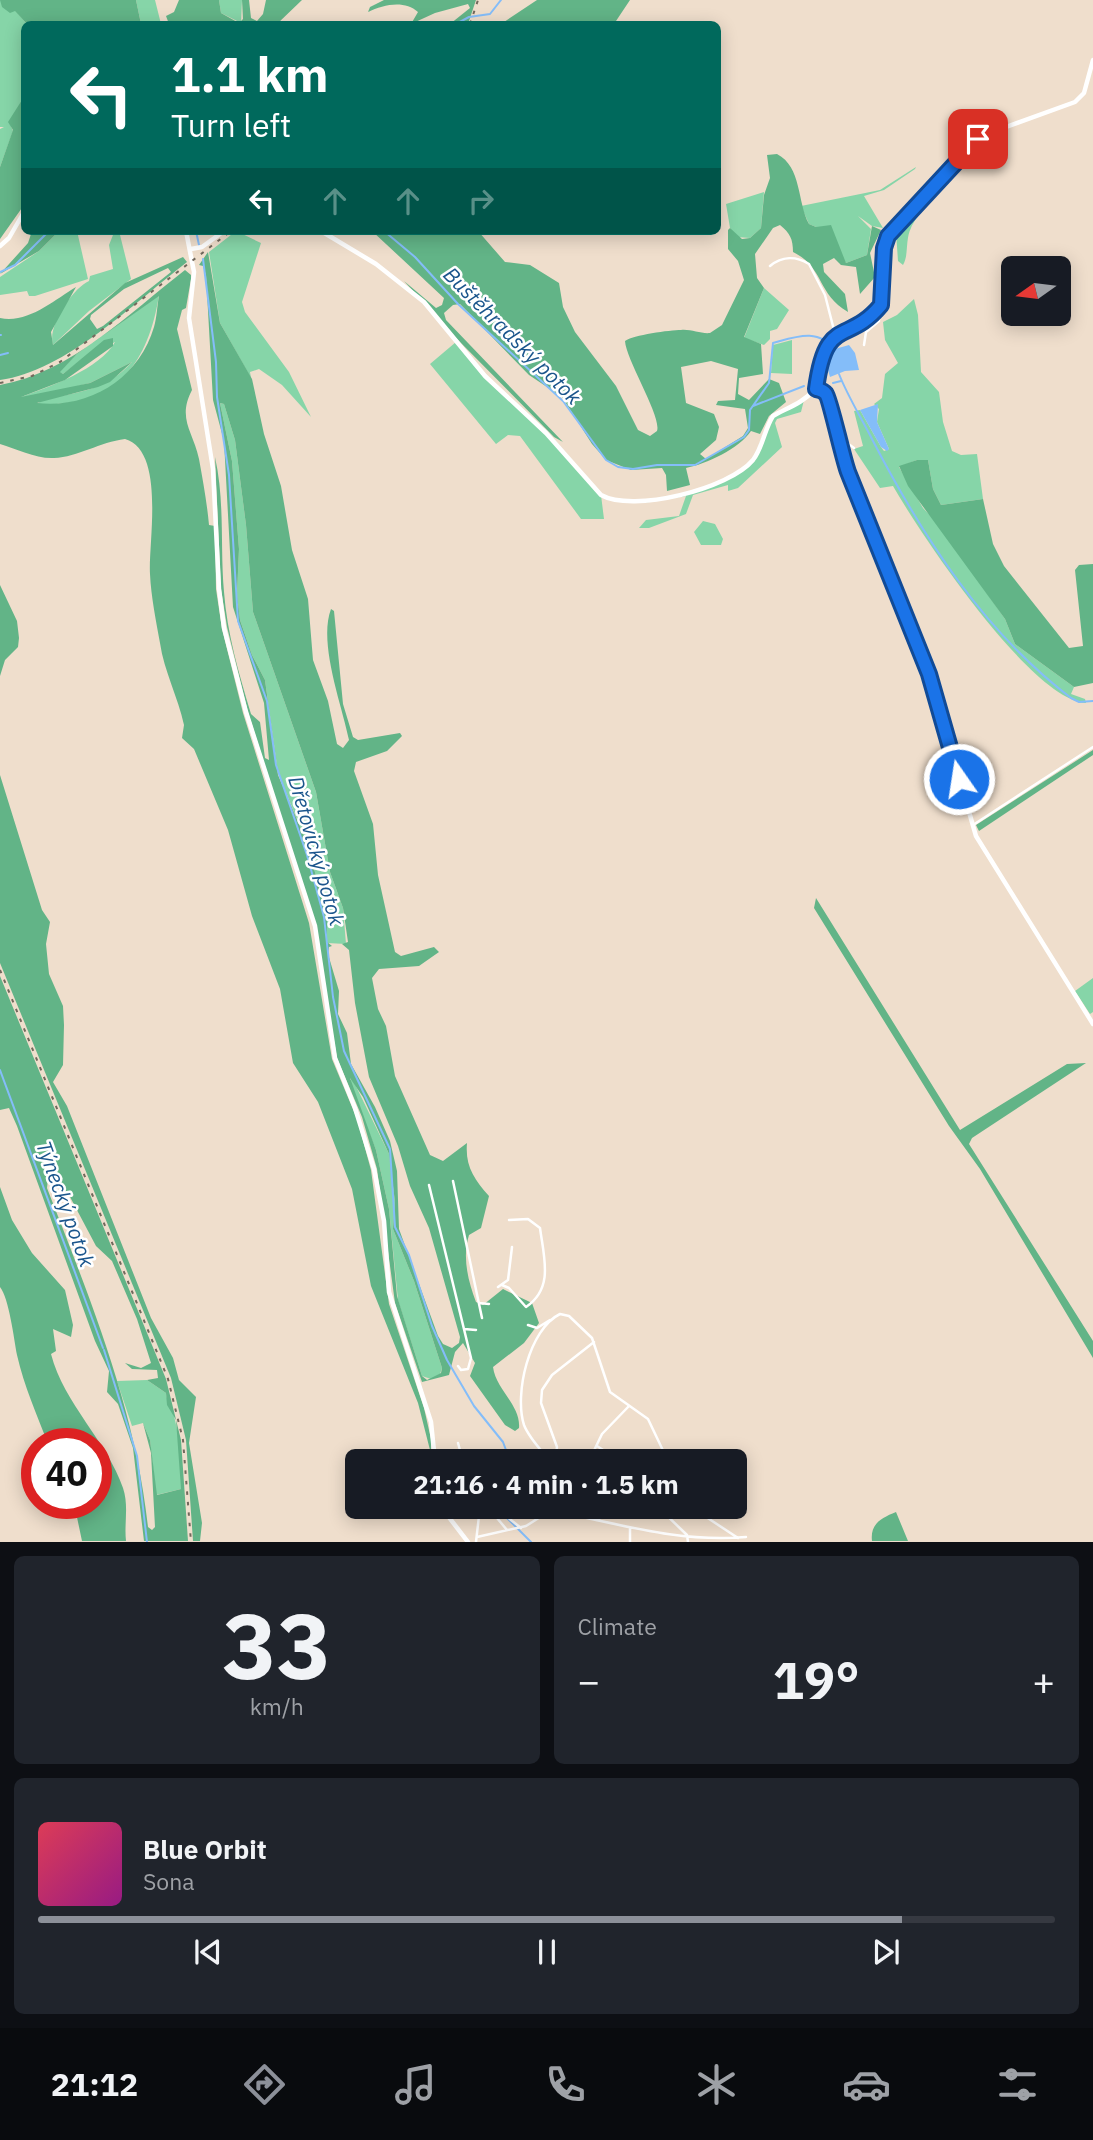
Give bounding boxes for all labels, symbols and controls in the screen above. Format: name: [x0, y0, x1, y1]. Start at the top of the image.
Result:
text: 1.1 km: [171, 42, 329, 105]
icon: left: [56, 49, 147, 140]
text: Turn left: [171, 104, 291, 146]
pin: [948, 109, 1008, 169]
icon: arrive: [959, 120, 997, 158]
icon: left: [243, 182, 281, 220]
icon: ahead: [316, 182, 354, 220]
icon: ahead: [389, 182, 427, 220]
icon: right: [462, 182, 500, 220]
north arrow: [1001, 256, 1071, 326]
map controls: [1001, 256, 1071, 326]
water label: Buštěhradský potok: [438, 260, 588, 411]
position arrow: [922, 742, 996, 816]
water label: Dřetovický potok: [282, 773, 352, 930]
water label: Týnecký potok: [30, 1137, 102, 1272]
speed limit sign: 40: [21, 1428, 112, 1519]
text: 21:16 · 4 min · 1.5 km: [413, 1467, 679, 1501]
text: 33: [222, 1586, 331, 1704]
text: Climate: [578, 1611, 657, 1641]
text: 19°: [773, 1646, 860, 1713]
text: −: [578, 1656, 600, 1705]
text: +: [1032, 1656, 1055, 1705]
text: km/h: [250, 1691, 304, 1721]
text: Blue Orbit: [143, 1832, 267, 1866]
text: Sona: [143, 1866, 195, 1896]
icon: previous: [189, 1933, 227, 1971]
icon: pause: [528, 1933, 566, 1971]
icon: next: [867, 1933, 905, 1971]
icon: directions: [240, 2060, 289, 2109]
icon: music: [391, 2060, 440, 2109]
icon: phone: [541, 2060, 590, 2109]
icon: climate: [692, 2060, 741, 2109]
icon: car: [842, 2060, 891, 2109]
icon: filters: [993, 2060, 1042, 2109]
text: 21:12: [51, 2063, 138, 2105]

